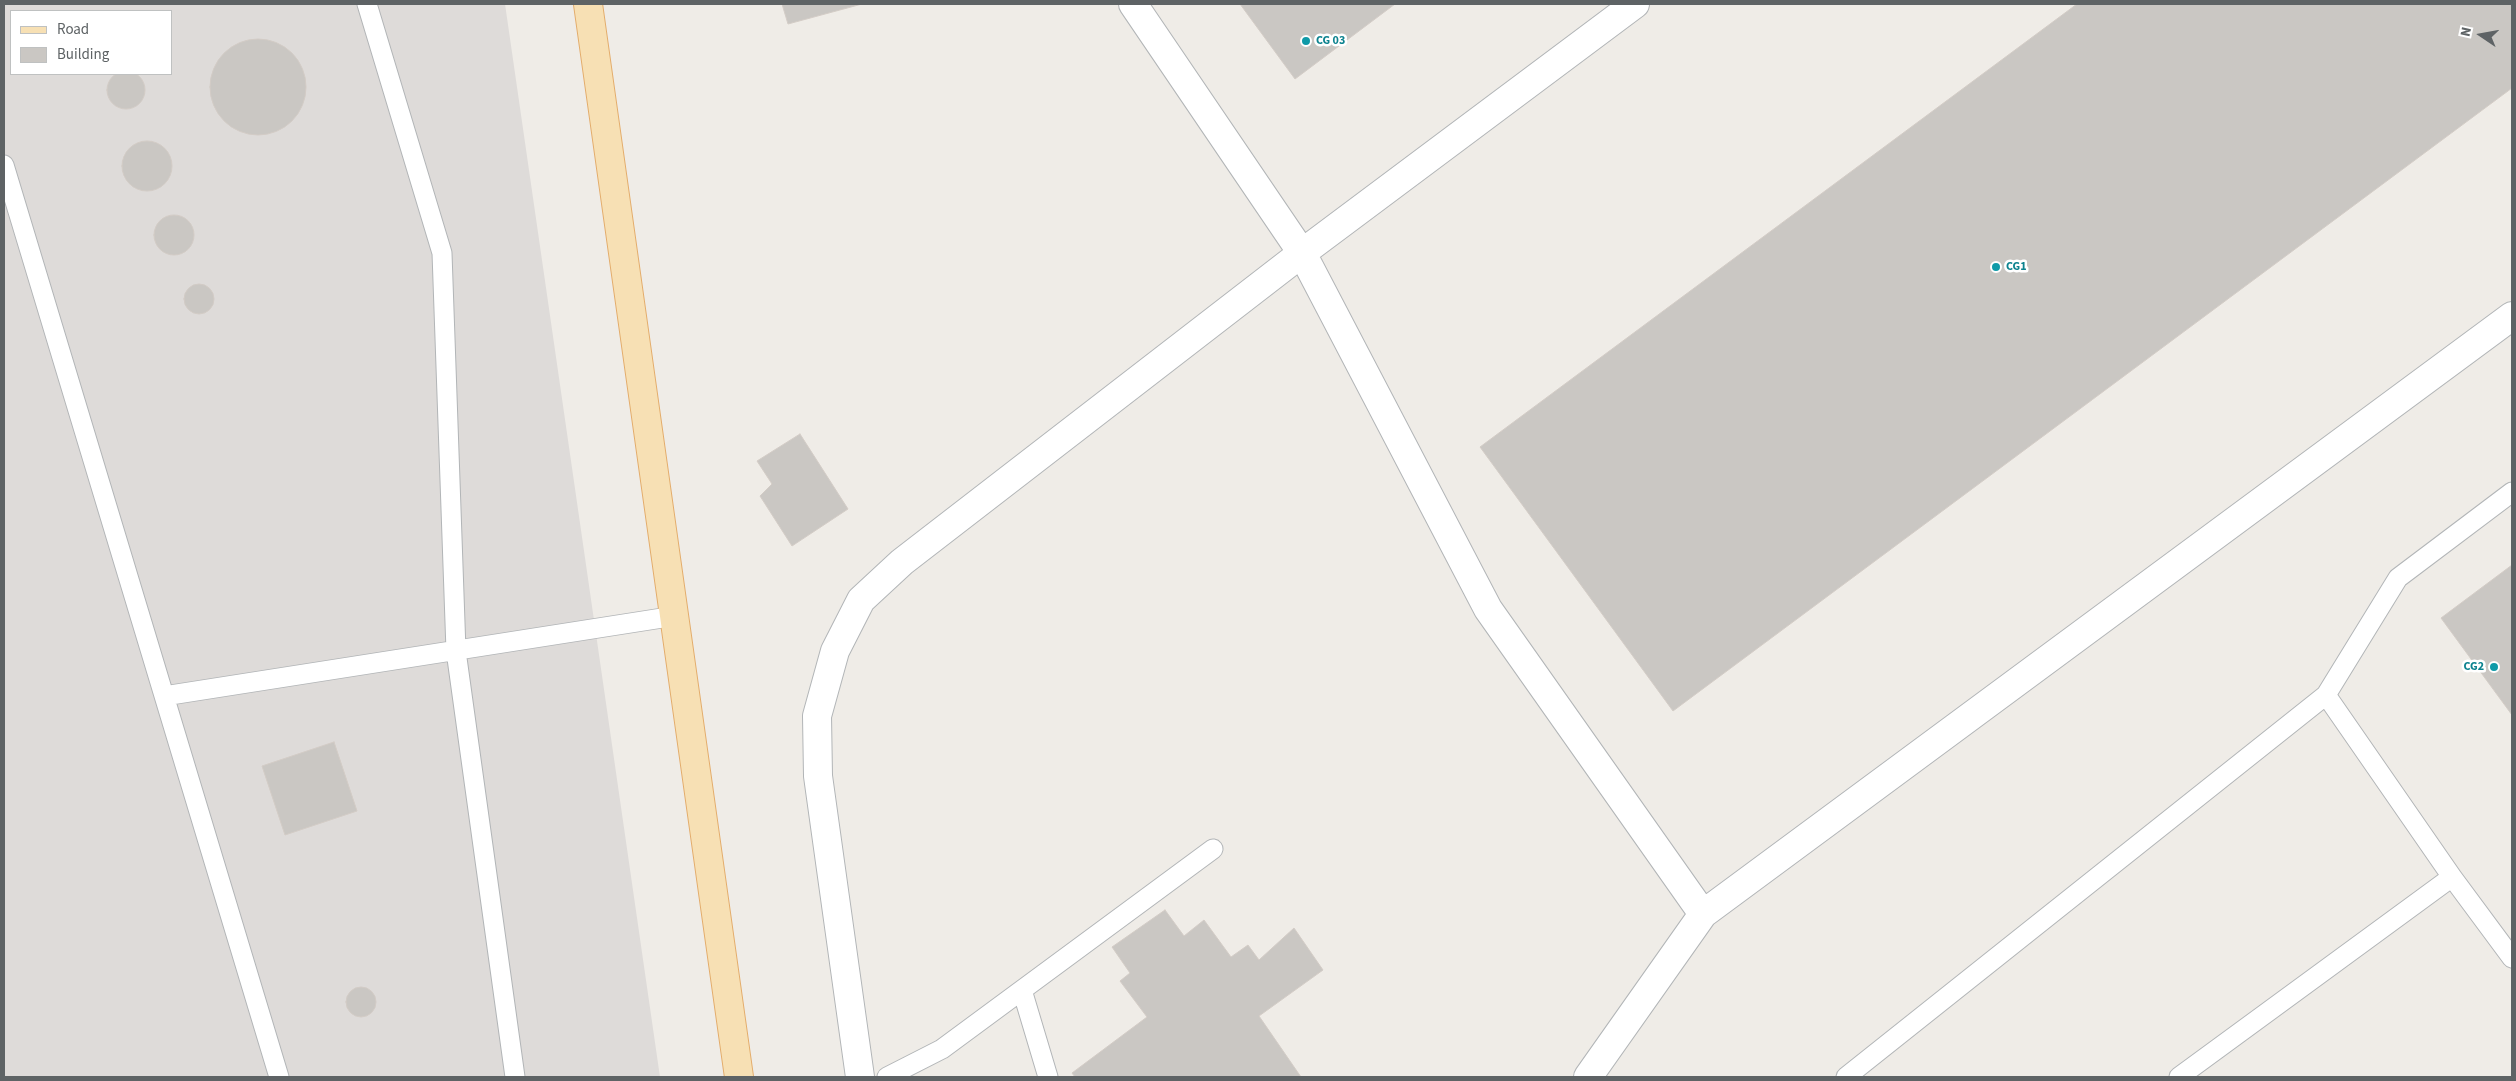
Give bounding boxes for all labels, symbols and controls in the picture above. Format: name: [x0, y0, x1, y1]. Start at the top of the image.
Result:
legend: [10, 10, 172, 75]
north arrow: [2456, 10, 2506, 60]
text: Road: [57, 19, 89, 40]
text: N: [2456, 25, 2477, 39]
place label: CG 03: [1316, 34, 1345, 48]
marker: CG 03: [1300, 35, 1312, 47]
text: Building: [57, 44, 109, 65]
place label: CG1: [2006, 260, 2027, 274]
marker: CG1: [1990, 261, 2002, 273]
place label: CG2: [2463, 660, 2484, 674]
marker: CG2: [2488, 661, 2500, 673]

